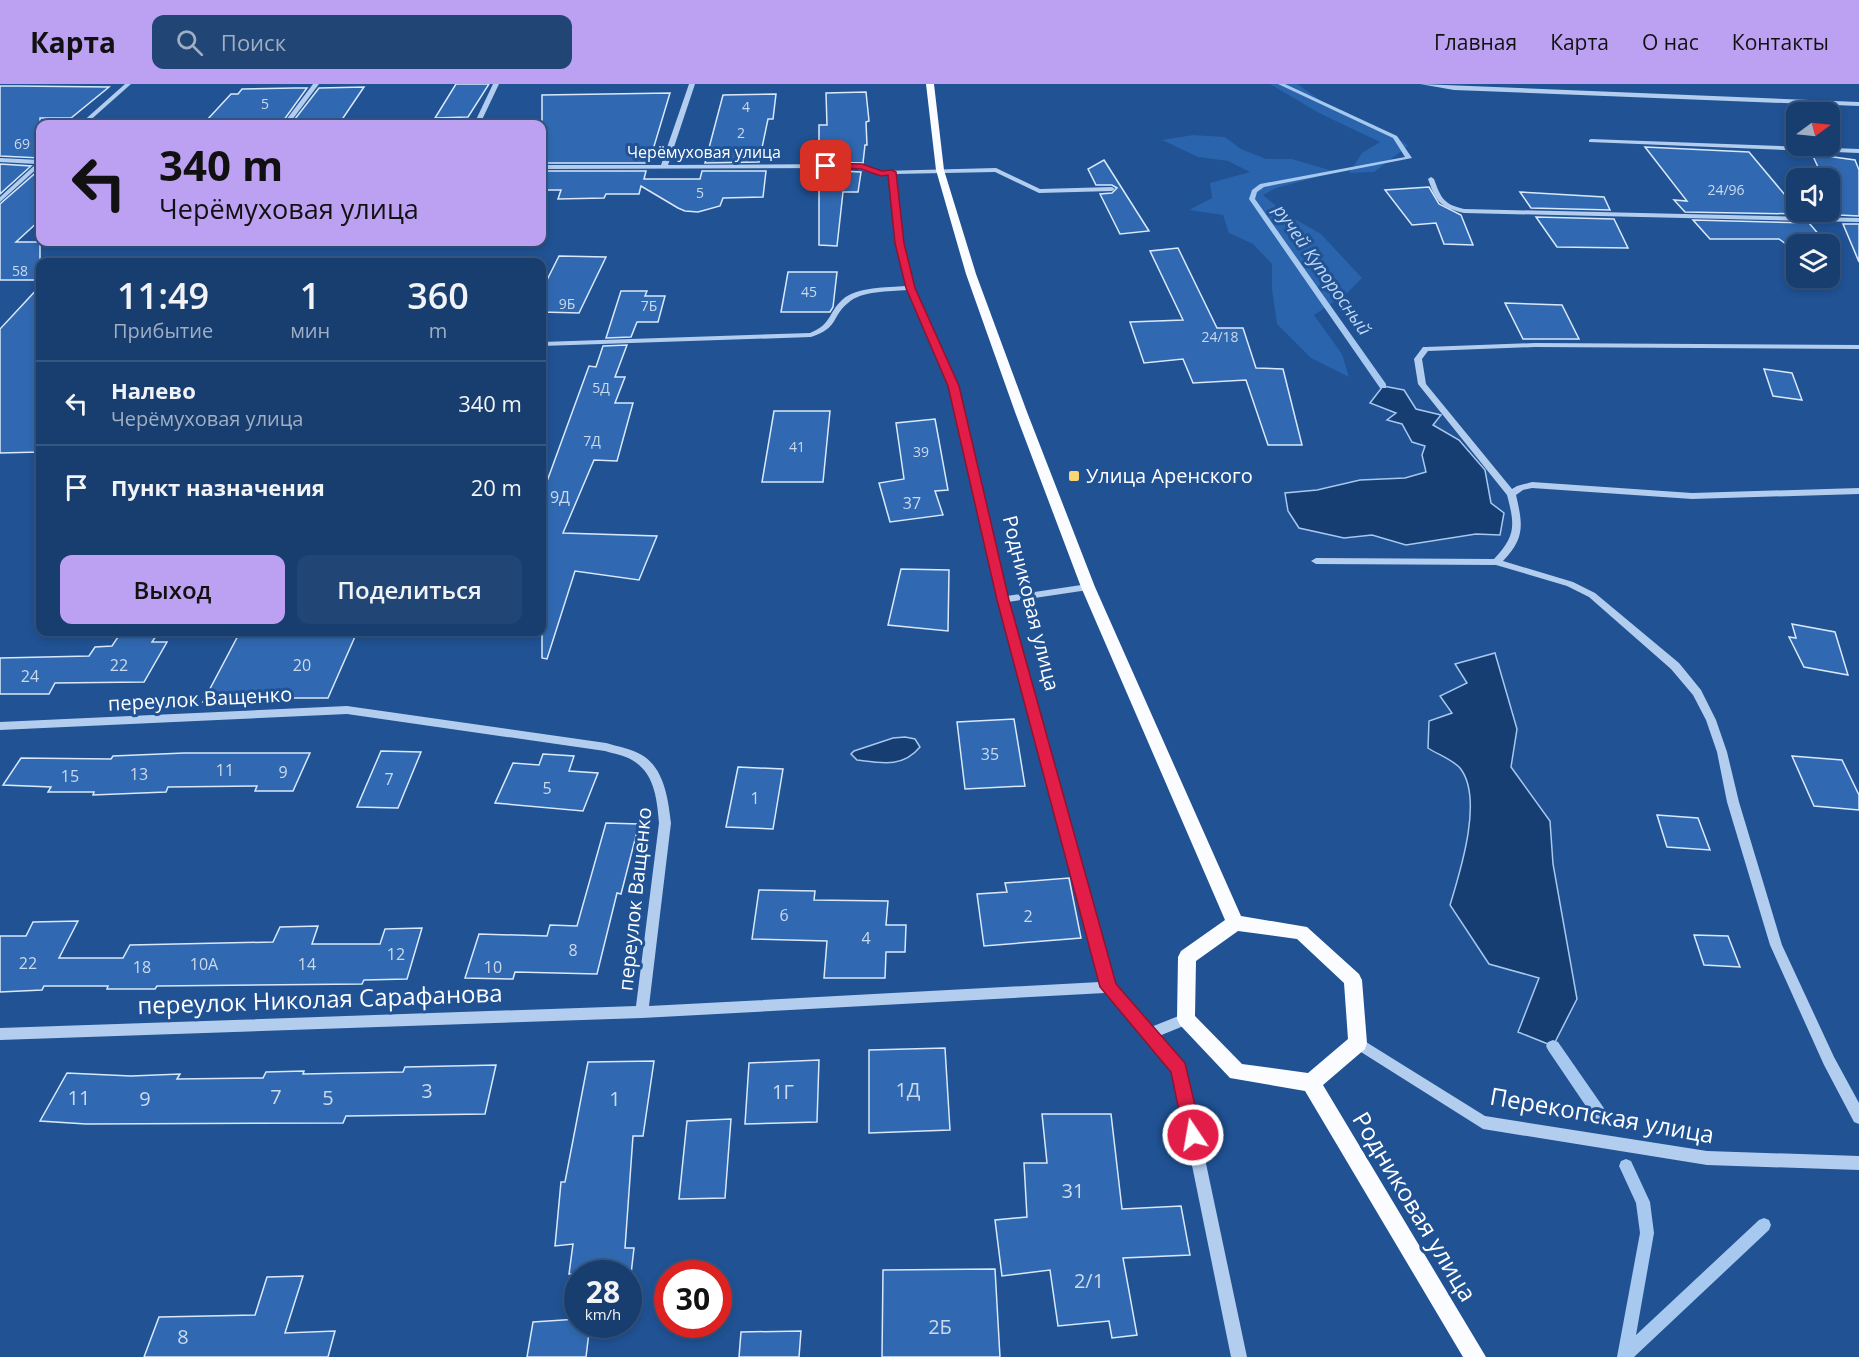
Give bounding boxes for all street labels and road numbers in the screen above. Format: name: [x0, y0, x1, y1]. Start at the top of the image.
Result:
street label: Черёмуховая улица: [627, 141, 781, 163]
street label: Родниковая улица: [997, 512, 1066, 693]
street label: переулок Ващенко: [107, 680, 293, 717]
street label: переулок Ващенко: [611, 806, 658, 992]
street label: переулок Николая Сарафанова: [137, 976, 503, 1021]
street label: Перекопская улица: [1488, 1079, 1717, 1150]
street label: Родниковая улица: [1346, 1105, 1485, 1307]

